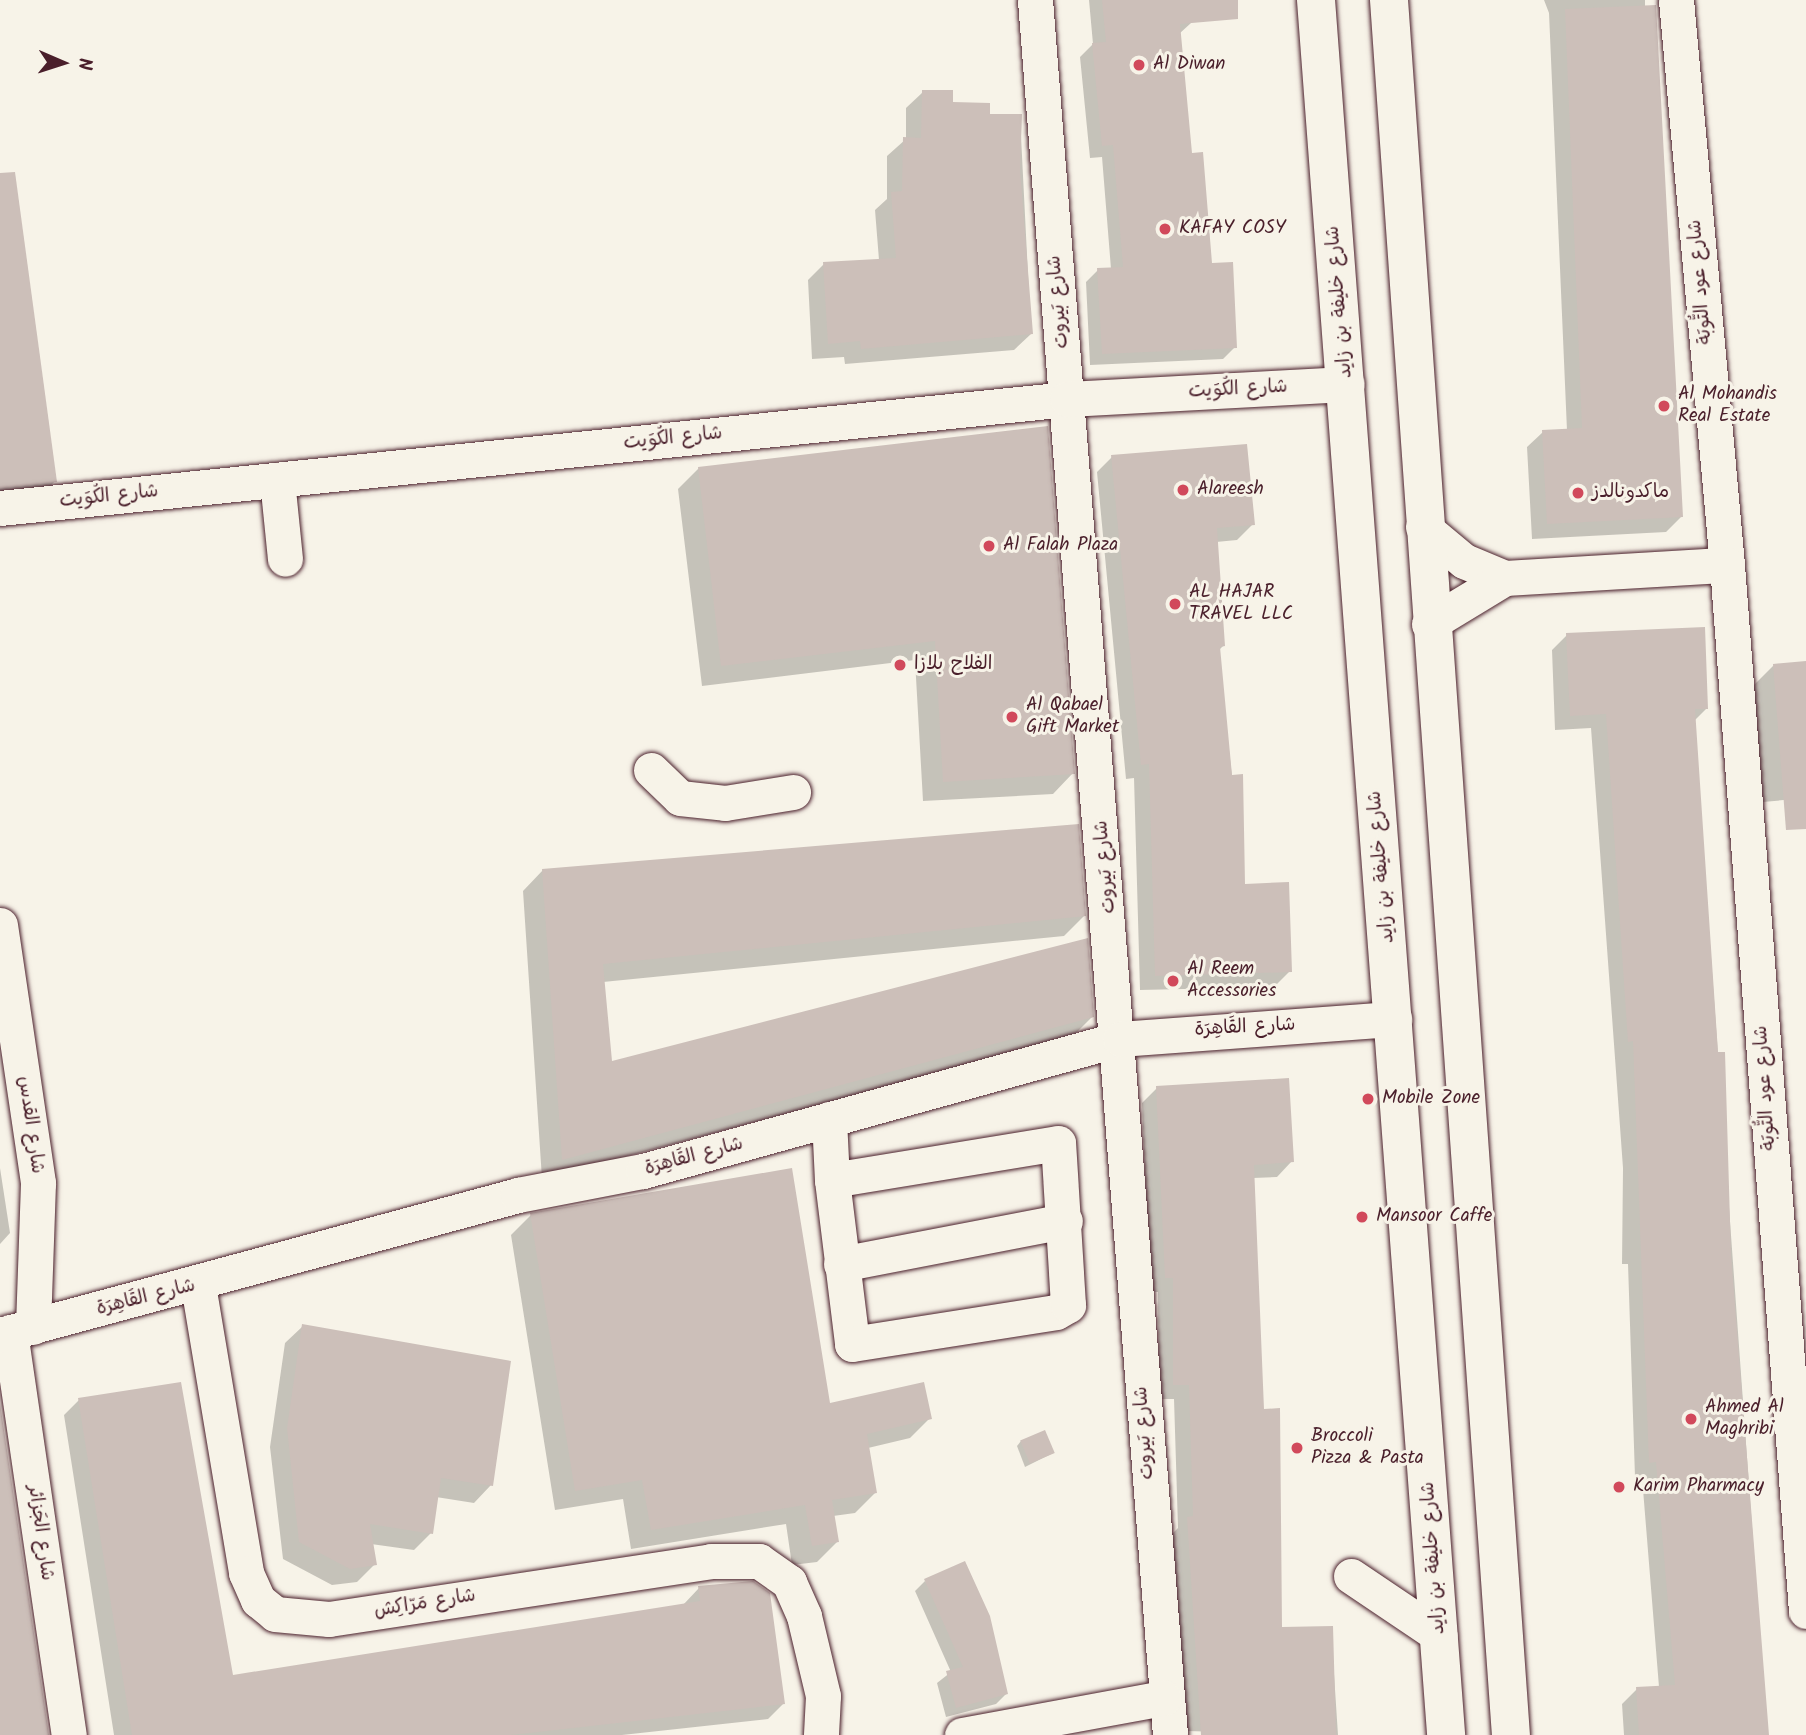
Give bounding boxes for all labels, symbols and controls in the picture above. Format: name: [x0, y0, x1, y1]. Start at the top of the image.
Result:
north arrow: [28, 28, 98, 98]
place label: Al Diwan: [1153, 54, 1225, 76]
text: N: [69, 57, 99, 71]
marker: Al Diwan: [1131, 57, 1147, 73]
place label: KAFAY COSY: [1179, 218, 1286, 240]
street label: شارع عود التُّوبَة: [1684, 219, 1718, 345]
marker: KAFAY COSY: [1157, 221, 1173, 237]
street label: شارع خليفة بن زايد: [1322, 225, 1358, 379]
street label: شارع بَيروت: [1044, 255, 1074, 349]
street label: شارع الكُوَيت: [1188, 376, 1288, 404]
place label: Al Mohandis Real Estate: [1678, 384, 1777, 428]
marker: Al Mohandis Real Estate: [1656, 398, 1672, 414]
street label: شارع الكُوَيت: [622, 422, 724, 456]
place label: Alareesh: [1197, 479, 1264, 501]
street label: شارع الكُوَيت: [58, 480, 160, 514]
marker: Alareesh: [1175, 482, 1191, 498]
place label: ماكدونالدز: [1592, 482, 1669, 504]
marker: ماكدونالدز: [1570, 485, 1586, 501]
place label: Al Falah Plaza: [1003, 535, 1118, 557]
marker: Al Falah Plaza: [981, 538, 997, 554]
place label: AL HAJAR TRAVEL LLC: [1189, 582, 1293, 626]
marker: AL HAJAR TRAVEL LLC: [1167, 596, 1183, 612]
place label: الفلاح بلازا: [914, 654, 992, 676]
marker: الفلاح بلازا: [892, 657, 908, 673]
place label: Al Qabael Gift Market: [1026, 695, 1119, 739]
marker: Al Qabael Gift Market: [1004, 709, 1020, 725]
street label: شارع خليفة بن زايد: [1364, 790, 1400, 944]
street label: شارع بَيروت: [1091, 820, 1121, 914]
place label: Al Reem Accessories: [1187, 959, 1276, 1003]
marker: Al Reem Accessories: [1165, 973, 1181, 989]
street label: شارع القَاهِرَة: [1194, 1014, 1296, 1042]
street label: شارع عود التُّوبَة: [1750, 1025, 1782, 1151]
street label: شارع القدس: [12, 1075, 48, 1175]
place label: Mobile Zone: [1382, 1088, 1480, 1110]
marker: Mobile Zone: [1360, 1091, 1376, 1107]
street label: شارع القَاهِرَة: [642, 1133, 746, 1181]
place label: Mansoor Caffe: [1376, 1206, 1492, 1228]
marker: Mansoor Caffe: [1354, 1209, 1370, 1225]
street label: شارع القَاهِرَة: [94, 1275, 198, 1321]
street label: شارع بَيروت: [1130, 1386, 1160, 1480]
place label: Ahmed Al Maghribi: [1705, 1397, 1784, 1441]
marker: Ahmed Al Maghribi: [1683, 1411, 1699, 1427]
place label: Broccoli Pizza & Pasta: [1311, 1426, 1424, 1470]
marker: Broccoli Pizza & Pasta: [1289, 1440, 1305, 1456]
place label: Karim Pharmacy: [1633, 1476, 1764, 1498]
marker: Karim Pharmacy: [1611, 1479, 1627, 1495]
street label: شارع خليفة بن زايد: [1417, 1481, 1451, 1635]
street label: شارع الجَزائر: [22, 1484, 58, 1582]
street label: شارع مَرّاكِش: [373, 1585, 477, 1623]

